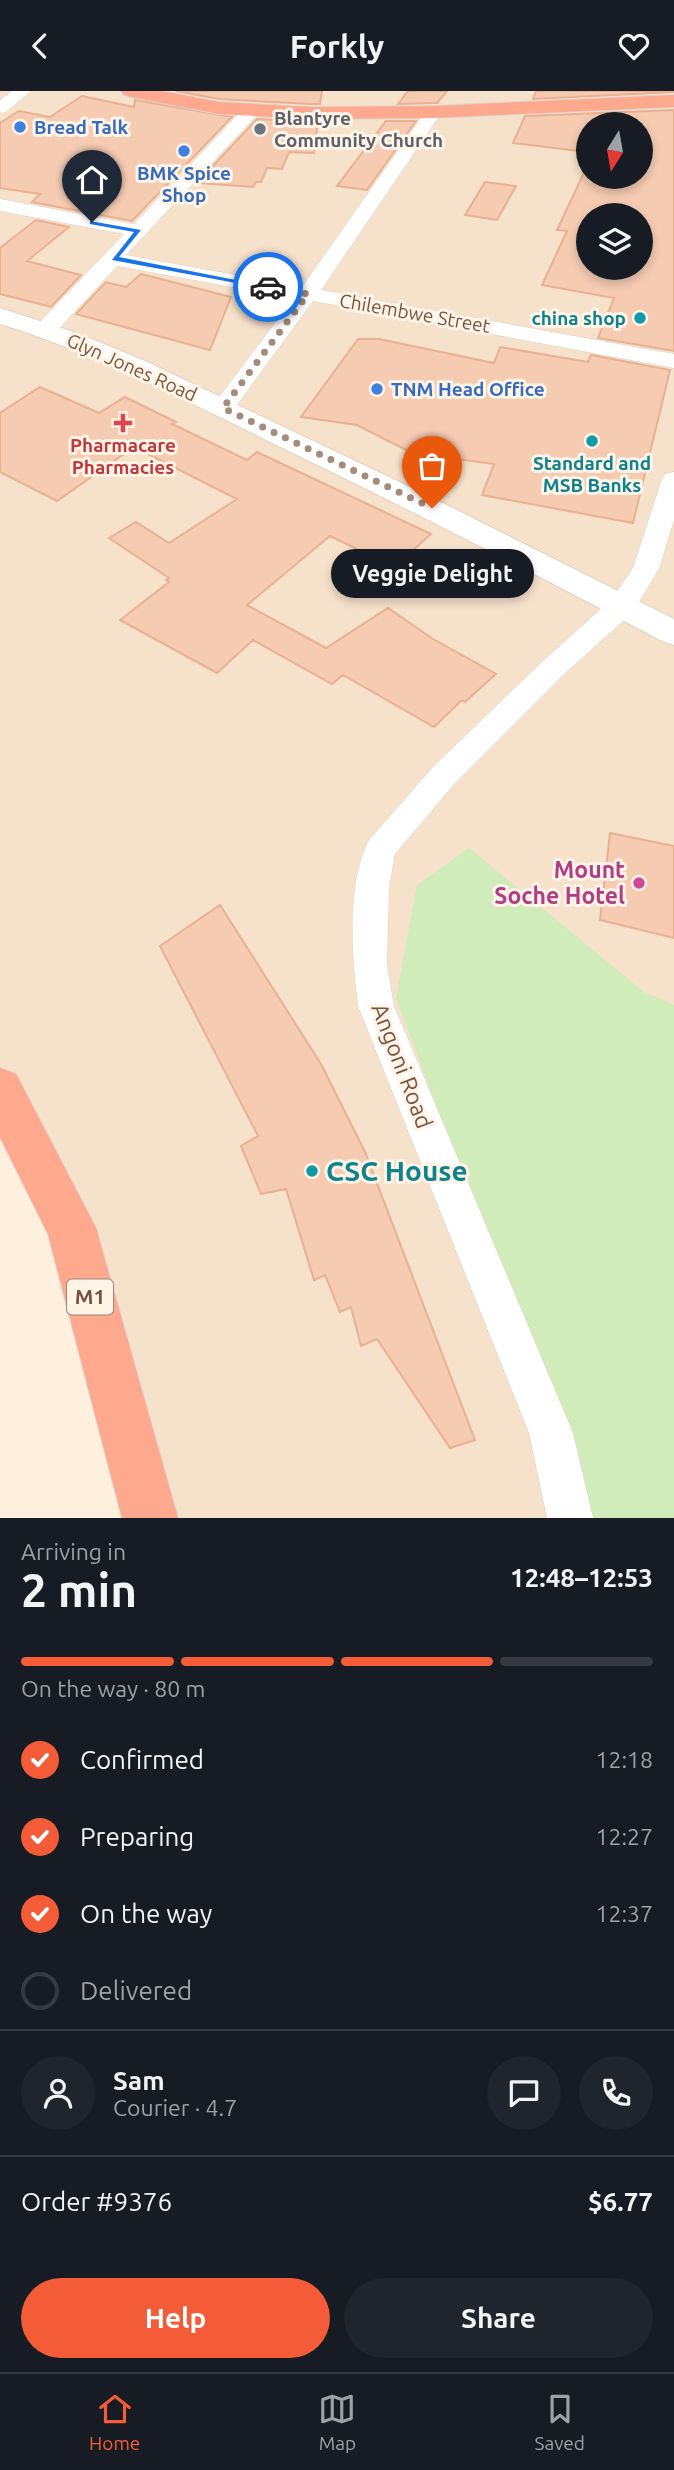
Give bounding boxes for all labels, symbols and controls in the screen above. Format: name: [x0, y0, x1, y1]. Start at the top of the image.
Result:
icon: back: [21, 27, 59, 65]
icon: heart: [615, 27, 653, 65]
text: Forkly: [290, 28, 384, 64]
place label: Blantyre Community Church: [274, 107, 443, 151]
north arrow: [576, 112, 653, 189]
map controls: [576, 112, 653, 280]
place label: Bread Talk: [34, 116, 129, 138]
marker: Bread Talk: [12, 119, 28, 135]
marker: Blantyre Community Church: [252, 121, 268, 137]
marker: BMK Spice Shop: [176, 143, 192, 159]
pin: [62, 150, 122, 222]
icon: home: [73, 161, 111, 199]
place label: BMK Spice Shop: [137, 162, 231, 206]
button: layers: [576, 203, 653, 280]
courier: [233, 252, 303, 322]
icon: car: [249, 268, 287, 306]
street label: Chilembwe Street: [338, 289, 493, 337]
place label: china shop: [531, 307, 626, 329]
marker: china shop: [632, 310, 648, 326]
street label: Glyn Jones Road: [64, 328, 200, 406]
place label: TNM Head Office: [391, 378, 545, 400]
marker: TNM Head Office: [369, 381, 385, 397]
marker: Pharmacare Pharmacies: [115, 415, 131, 431]
marker: Standard and MSB Banks: [584, 433, 600, 449]
place label: Pharmacare Pharmacies: [70, 434, 176, 478]
pin: [402, 436, 462, 508]
icon: bag: [413, 447, 451, 485]
place label: Standard and MSB Banks: [533, 452, 651, 496]
callout: Veggie Delight: [330, 550, 534, 599]
text: Veggie Delight: [352, 561, 513, 586]
place label: Mount Soche Hotel: [494, 857, 625, 908]
marker: Mount Soche Hotel: [631, 875, 647, 891]
street label: Angoni Road: [367, 1000, 438, 1132]
place label: CSC House: [326, 1155, 468, 1186]
marker: CSC House: [304, 1163, 320, 1179]
road number: M1: [67, 1279, 113, 1315]
text: Arriving in: [21, 1539, 126, 1564]
text: 12:48–12:53: [510, 1563, 653, 1592]
text: 2 min: [21, 1564, 137, 1616]
text: On the way · 80 m: [21, 1676, 205, 1701]
icon: check: [21, 1741, 59, 1779]
text: Confirmed: [80, 1745, 204, 1774]
text: 12:18: [595, 1747, 653, 1772]
icon: check: [21, 1818, 59, 1856]
text: Preparing: [80, 1822, 194, 1851]
text: 12:27: [595, 1824, 653, 1849]
icon: check: [21, 1895, 59, 1933]
text: On the way: [80, 1899, 212, 1928]
text: 12:37: [595, 1901, 653, 1926]
text: Delivered: [80, 1976, 192, 2005]
button: person: [21, 2056, 95, 2130]
button: chat: [487, 2056, 561, 2130]
button: phone: [579, 2056, 653, 2130]
text: Sam: [113, 2066, 165, 2095]
text: Courier · 4.7: [113, 2095, 237, 2120]
text: Order #9376: [21, 2187, 172, 2216]
text: $6.77: [588, 2187, 653, 2216]
button: Help: [21, 2278, 330, 2358]
button: Share: [344, 2278, 653, 2358]
tab: Home: [89, 2390, 140, 2454]
tab: Map: [318, 2390, 356, 2454]
tab: Saved: [534, 2390, 585, 2454]

